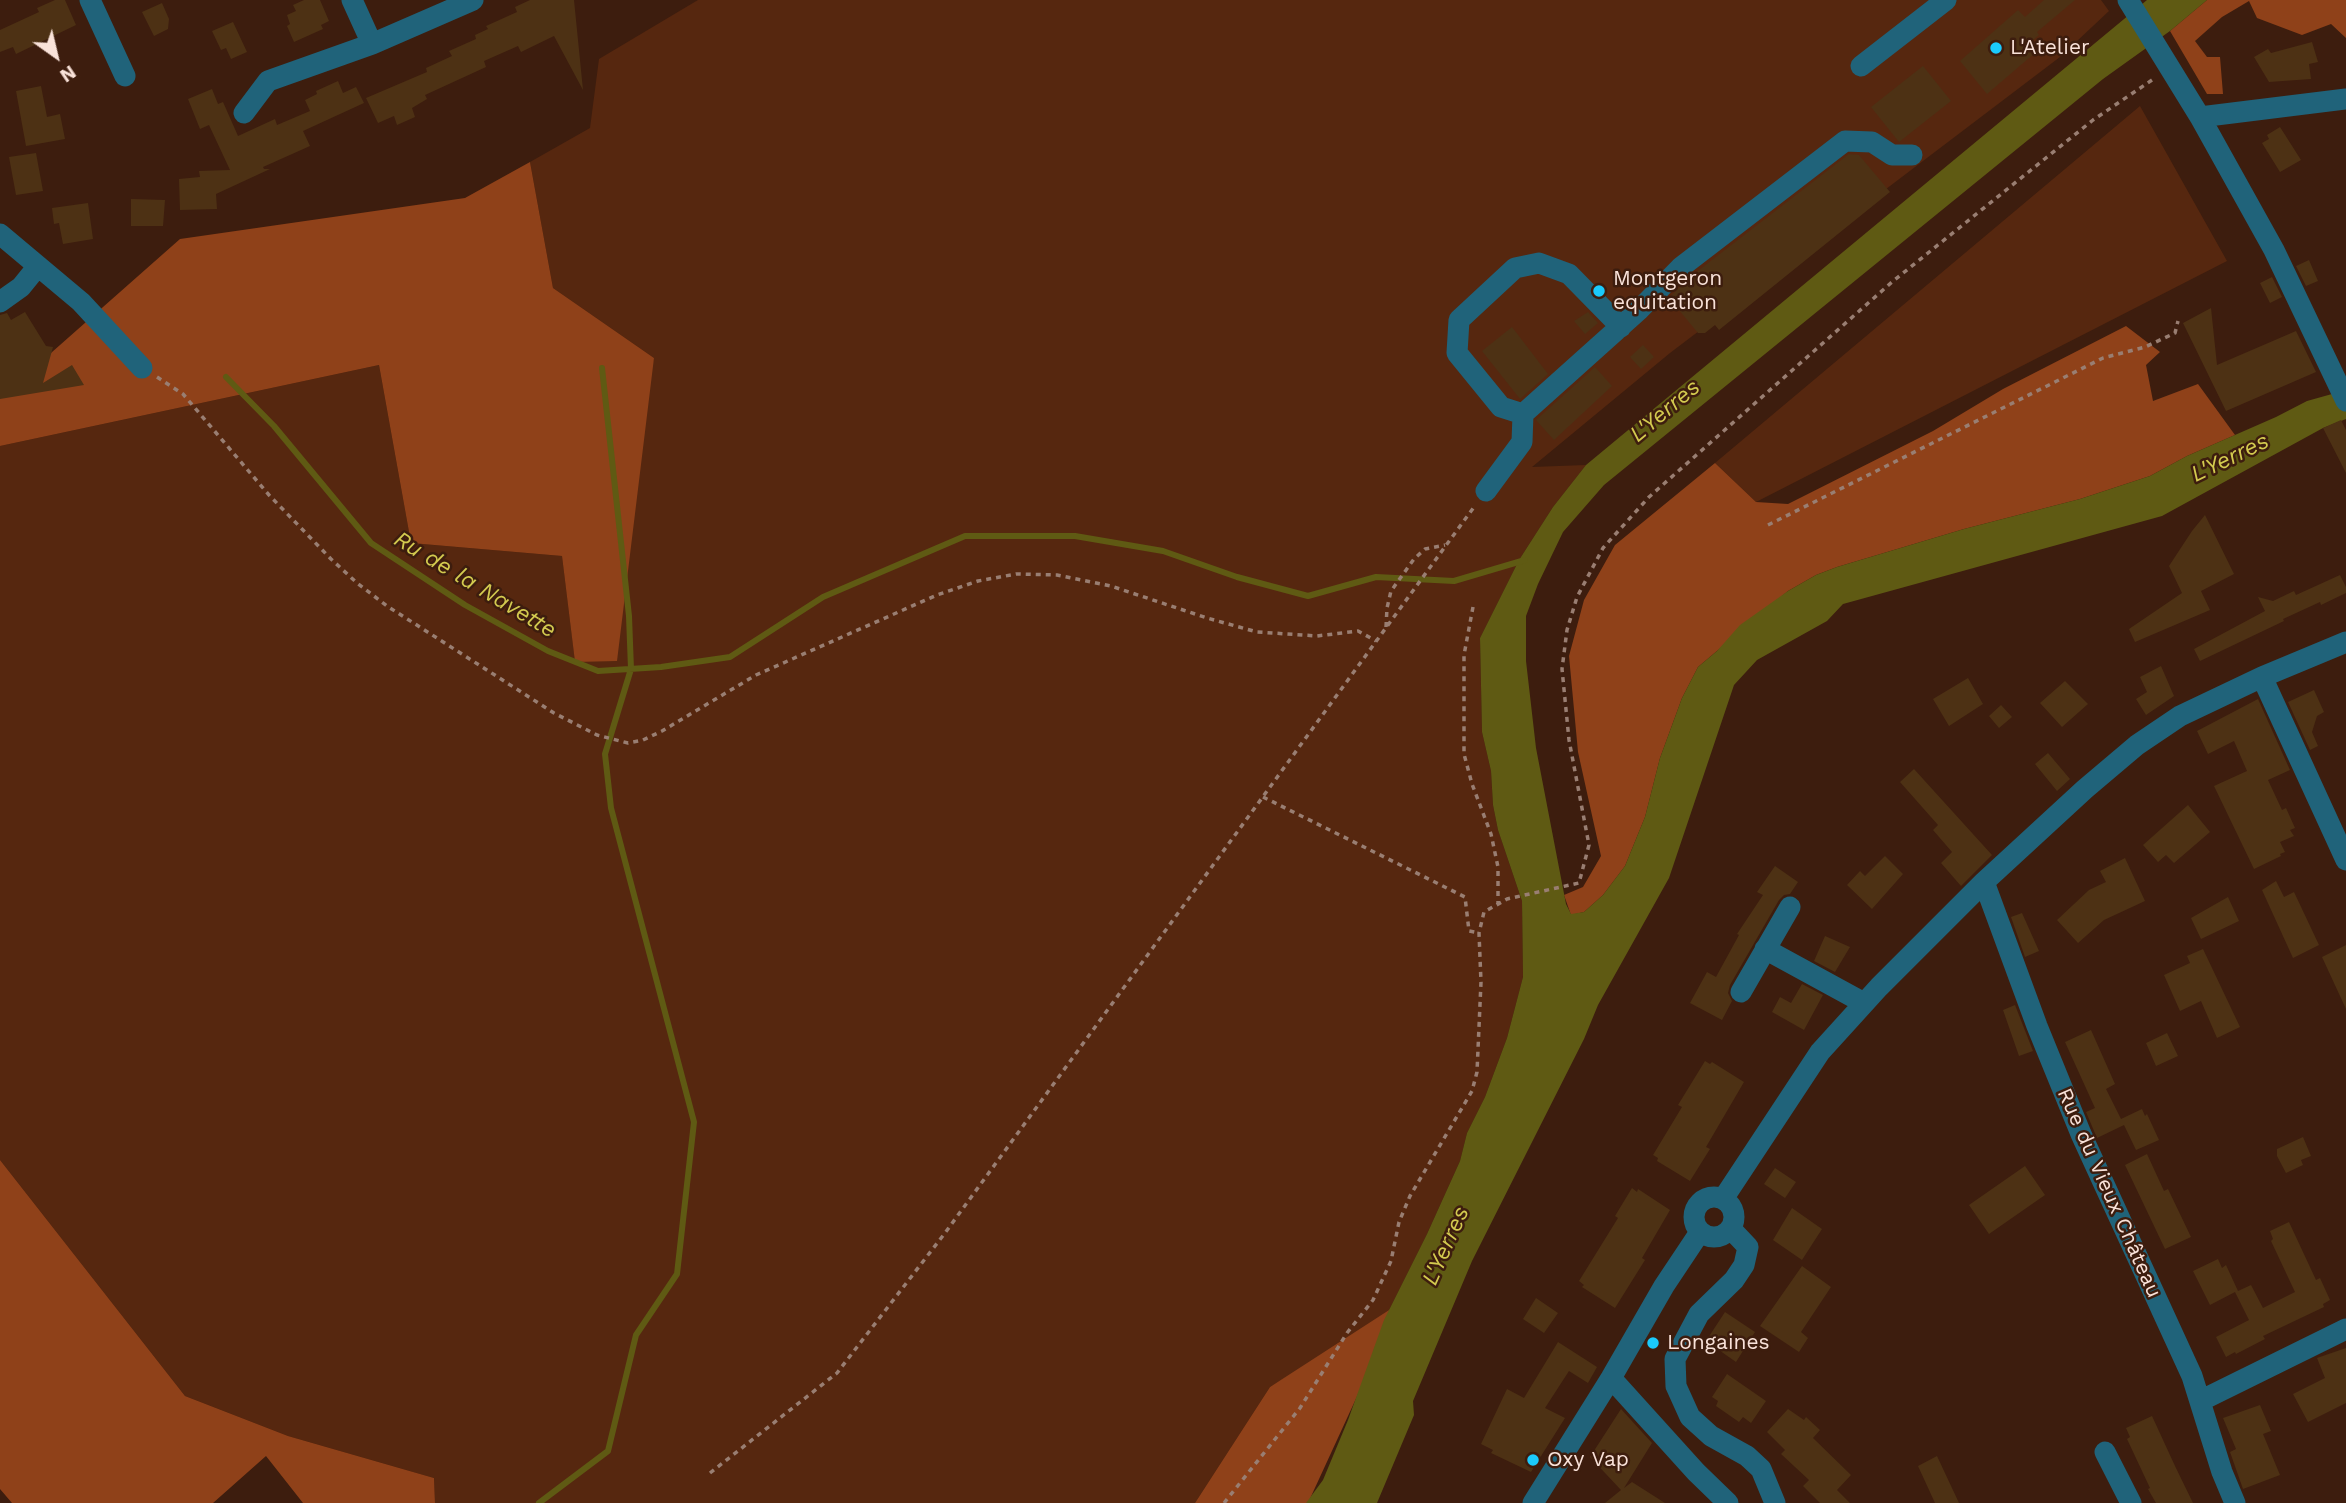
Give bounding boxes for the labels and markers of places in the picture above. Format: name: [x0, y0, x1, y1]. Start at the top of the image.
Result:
place label: L'Atelier: [2010, 35, 2090, 61]
marker: L'Atelier: [1988, 40, 2004, 56]
place label: Montgeron equitation: [1613, 266, 1722, 316]
marker: Montgeron equitation: [1591, 283, 1607, 299]
place label: Longaines: [1667, 1330, 1770, 1356]
marker: Longaines: [1645, 1335, 1661, 1351]
place label: Oxy Vap: [1547, 1447, 1629, 1473]
marker: Oxy Vap: [1525, 1452, 1541, 1468]

